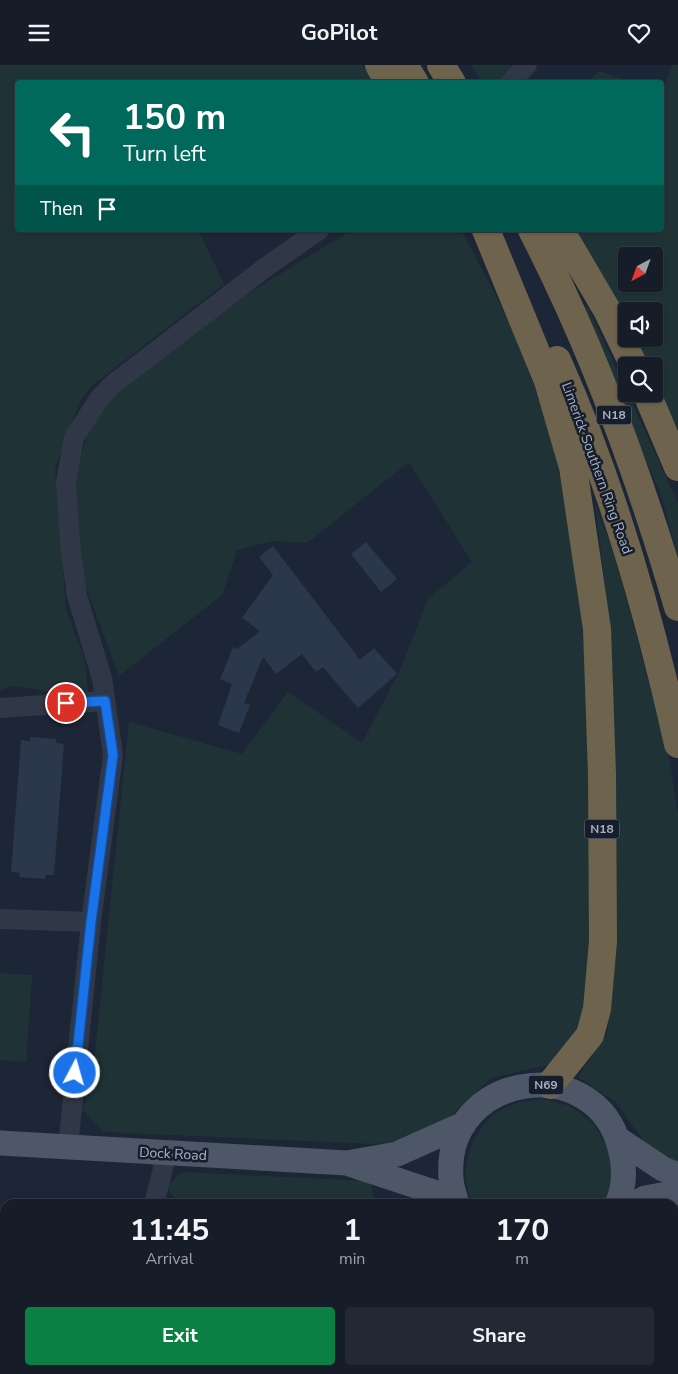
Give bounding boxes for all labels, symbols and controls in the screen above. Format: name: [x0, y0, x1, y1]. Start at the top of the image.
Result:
text: GoPilot: [301, 18, 377, 48]
icon: menu: [25, 19, 53, 47]
icon: heart: [625, 19, 653, 47]
text: 150 m: [123, 94, 226, 141]
icon: left: [40, 100, 105, 165]
text: Turn left: [123, 139, 206, 169]
icon: arrive: [93, 195, 121, 223]
text: Then: [40, 196, 83, 222]
north arrow: [618, 247, 662, 293]
map controls: [618, 247, 663, 402]
button: sound: [618, 302, 663, 347]
button: search: [618, 357, 663, 402]
street label: Limerick Southern Ring Road: [557, 379, 637, 557]
road number: N18: [596, 405, 632, 425]
pin: [45, 682, 87, 724]
icon: arrive: [52, 689, 80, 717]
road number: N18: [584, 819, 620, 839]
position arrow: [48, 1046, 100, 1098]
road number: N69: [528, 1075, 564, 1095]
street label: Dock Road: [139, 1143, 207, 1165]
text: 11:45: [130, 1210, 209, 1251]
text: 1: [343, 1210, 361, 1251]
text: 170: [495, 1210, 549, 1251]
text: Arrival: [145, 1248, 194, 1270]
text: min: [339, 1248, 365, 1270]
text: m: [515, 1248, 529, 1270]
button: Exit: [25, 1307, 335, 1365]
button: Share: [345, 1307, 654, 1365]

